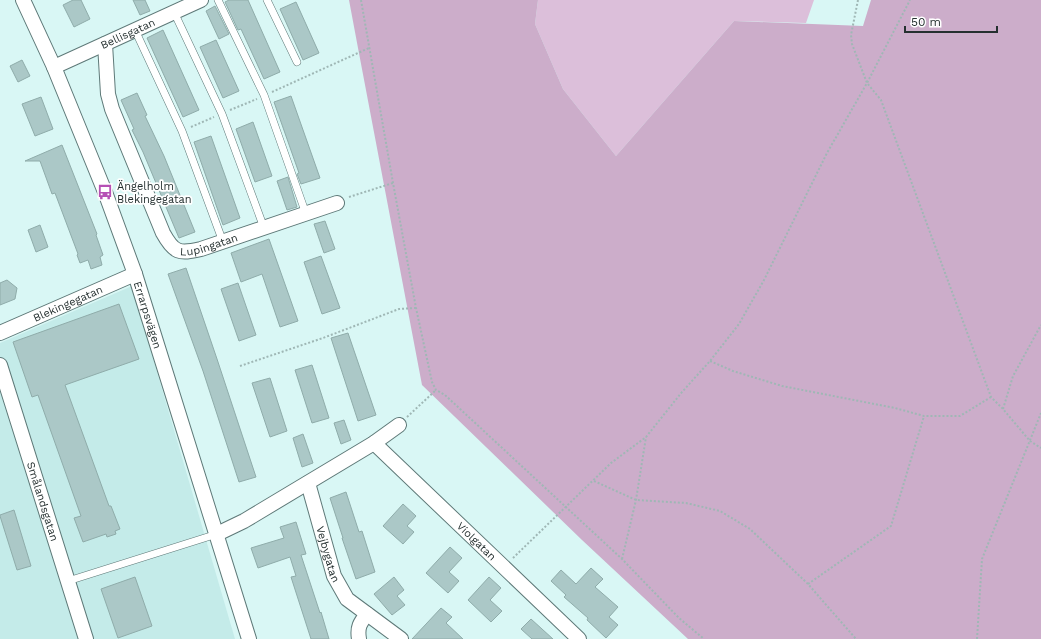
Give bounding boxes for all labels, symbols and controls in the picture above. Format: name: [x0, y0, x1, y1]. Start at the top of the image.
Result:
scale bar: [905, 8, 997, 34]
text: 50 m: [911, 15, 941, 29]
street label: Bellisgatan: [99, 16, 157, 52]
place label: Ängelholm Blekingegatan: [117, 179, 192, 206]
bus stop icon: Ängelholm Blekingegatan: [96, 183, 114, 201]
street label: Lupingatan: [180, 231, 240, 259]
street label: Errarpsvägen: [131, 280, 164, 350]
street label: Blekingegatan: [31, 283, 105, 325]
street label: Smålandsgatan: [24, 460, 61, 543]
street label: Violgatan: [454, 520, 499, 563]
street label: Vejbygatan: [313, 525, 342, 585]

